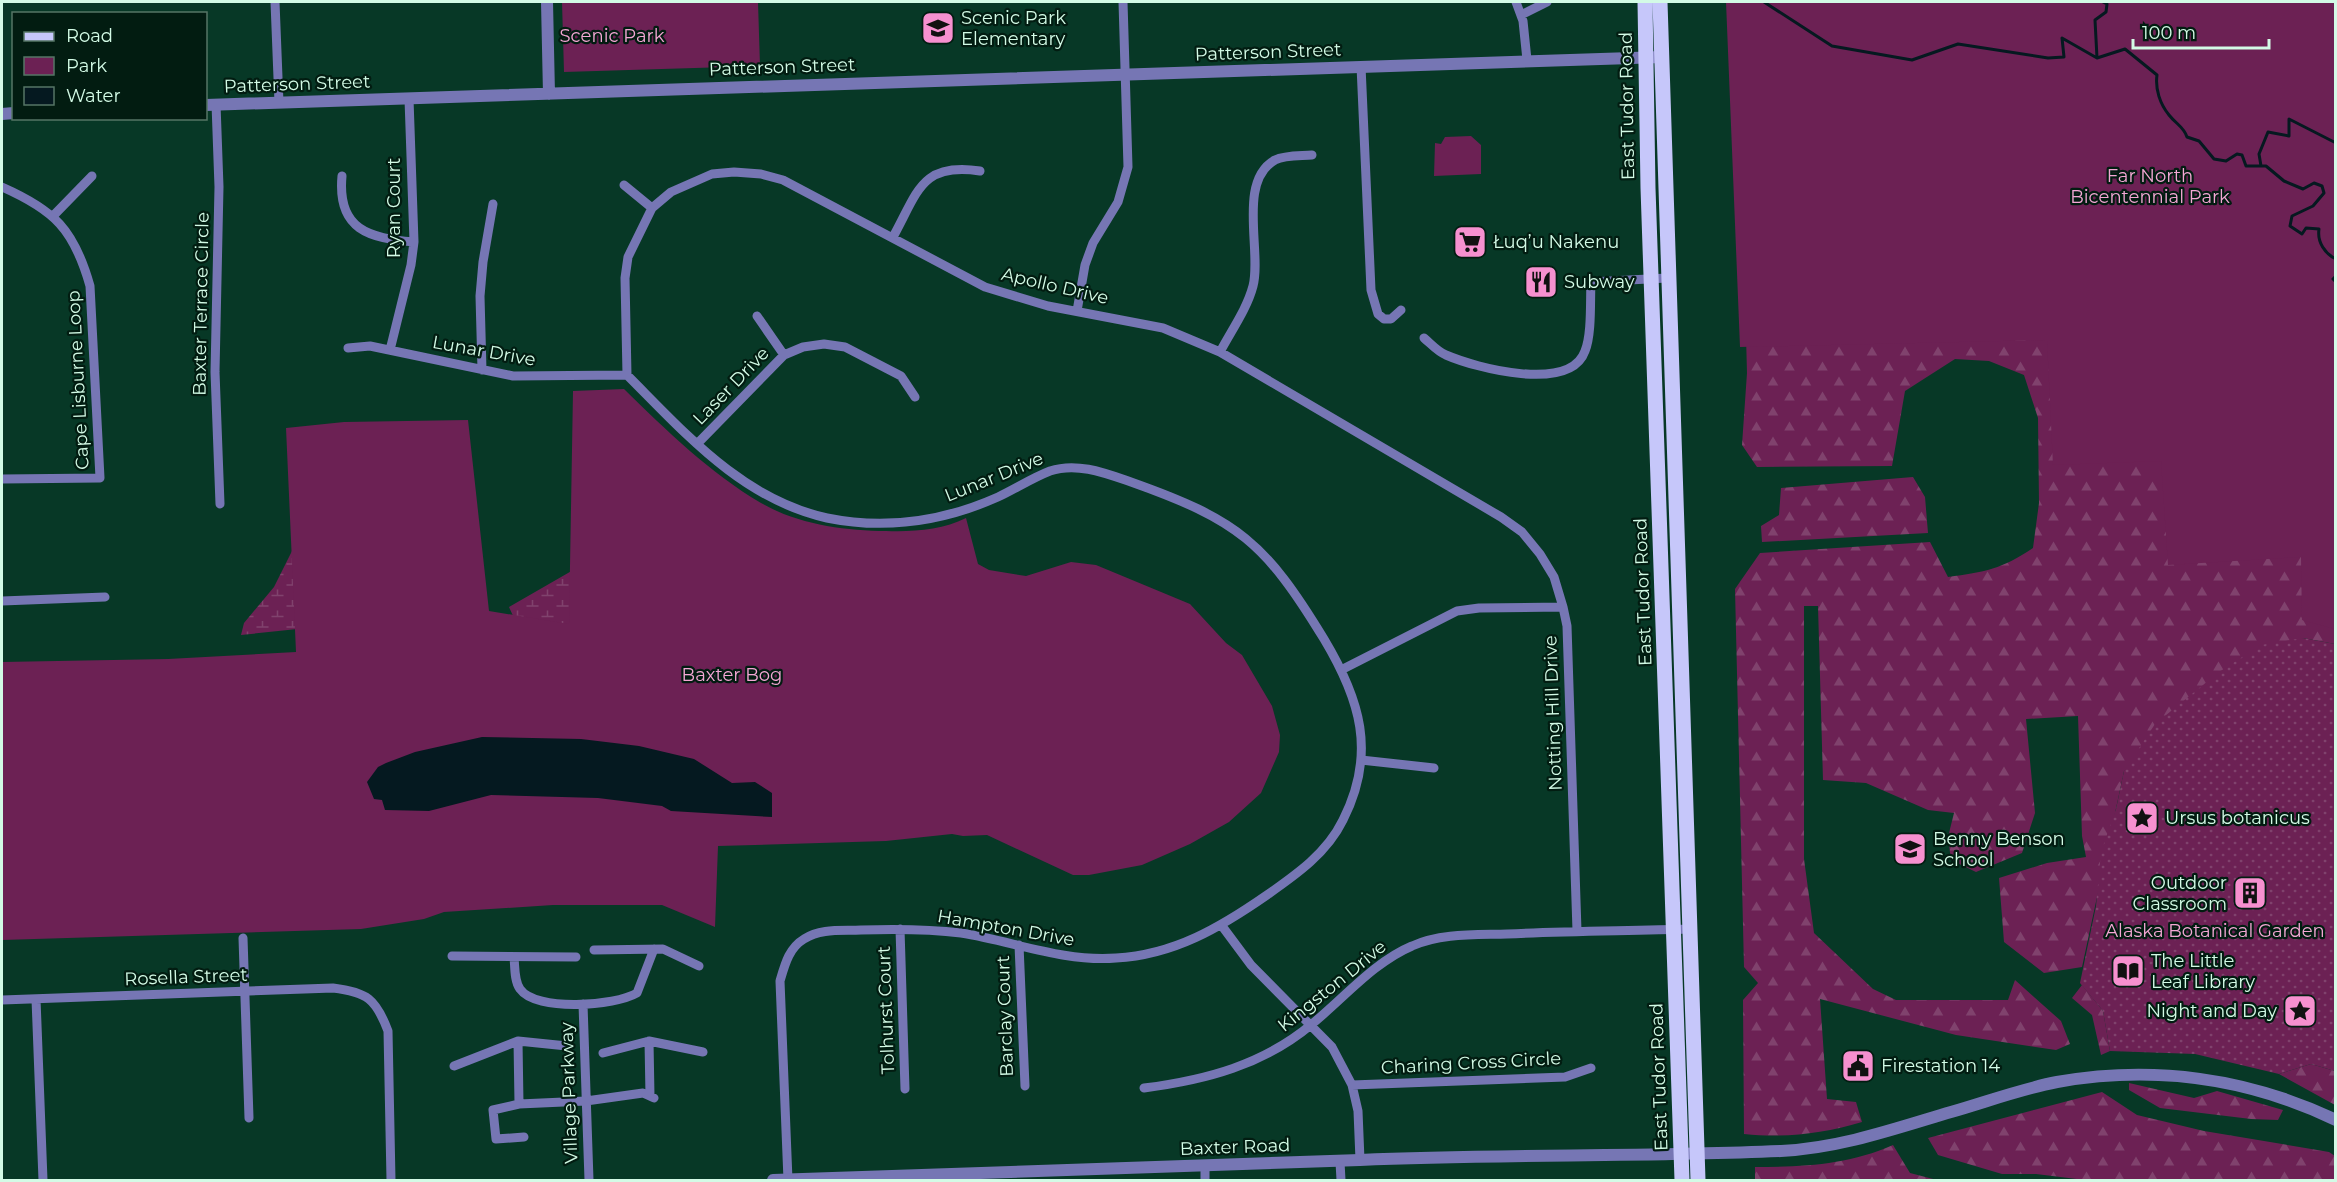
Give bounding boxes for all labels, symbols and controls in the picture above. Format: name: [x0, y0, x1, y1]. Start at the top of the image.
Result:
place label: Scenic Park Elementary: [961, 7, 1066, 50]
school or university icon: Scenic Park Elementary: [920, 10, 956, 46]
legend: [12, 12, 207, 120]
scale bar: [2133, 12, 2270, 50]
text: 100 m: [2142, 22, 2196, 44]
text: Road: [66, 25, 113, 47]
park label: Scenic Park: [560, 25, 665, 47]
street label: East Tudor Road: [1615, 32, 1639, 180]
street label: Patterson Street: [1194, 38, 1342, 66]
street label: Patterson Street: [708, 53, 856, 81]
text: Park: [66, 55, 107, 77]
street label: Patterson Street: [223, 70, 371, 98]
text: Water: [66, 85, 121, 107]
street label: Ryan Court: [383, 158, 405, 258]
park label: Far North Bicentennial Park: [2070, 165, 2230, 208]
street label: Baxter Terrace Circle: [188, 212, 214, 396]
supermarket icon: Łuq’u Nakenu: [1452, 224, 1488, 260]
place label: Łuq’u Nakenu: [1493, 231, 1619, 253]
street label: Apollo Drive: [999, 263, 1111, 309]
restaurant icon: Subway: [1523, 264, 1559, 300]
place label: Subway: [1564, 271, 1635, 293]
street label: Cape Lisburne Loop: [62, 290, 94, 470]
street label: Lunar Drive: [431, 331, 537, 371]
street label: Laser Drive: [688, 342, 774, 430]
street label: Lunar Drive: [941, 447, 1047, 507]
street label: East Tudor Road: [1629, 518, 1657, 666]
street label: Notting Hill Drive: [1539, 635, 1567, 791]
park label: Baxter Bog: [682, 664, 782, 686]
place icon: Ursus botanicus: [2124, 800, 2160, 836]
place label: Ursus botanicus: [2165, 807, 2310, 829]
place label: Benny Benson School: [1933, 828, 2065, 871]
school or university icon: Benny Benson School: [1892, 831, 1928, 867]
place label: Outdoor Classroom: [2133, 872, 2227, 915]
building icon: Outdoor Classroom: [2232, 875, 2268, 911]
street label: Hampton Drive: [936, 905, 1076, 951]
park label: Alaska Botanical Garden: [2105, 920, 2325, 942]
street label: Kingston Drive: [1273, 935, 1391, 1036]
street label: Tolhurst Court: [873, 946, 899, 1074]
place label: The Little Leaf Library: [2151, 950, 2255, 993]
library icon: The Little Leaf Library: [2110, 953, 2146, 989]
street label: Barclay Court: [992, 955, 1018, 1077]
street label: Rosella Street: [124, 964, 248, 990]
place icon: Night and Day: [2282, 993, 2318, 1029]
place label: Night and Day: [2146, 1000, 2277, 1022]
street label: East Tudor Road: [1645, 1003, 1673, 1151]
street label: Village Parkway: [556, 1022, 582, 1164]
street label: Charing Cross Circle: [1380, 1047, 1562, 1079]
public building icon: Firestation 14: [1840, 1048, 1876, 1084]
place label: Firestation 14: [1881, 1055, 2000, 1077]
street label: Baxter Road: [1179, 1134, 1291, 1160]

